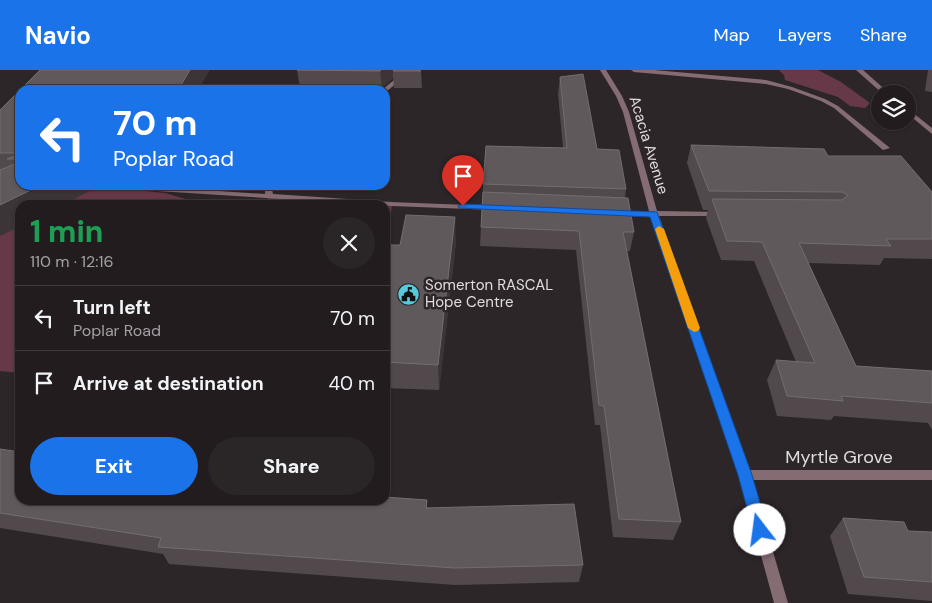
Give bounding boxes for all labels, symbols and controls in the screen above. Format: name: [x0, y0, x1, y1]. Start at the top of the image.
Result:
text: Navio: [25, 20, 91, 51]
text: Map: [714, 23, 750, 47]
text: Layers: [778, 23, 832, 47]
text: Share: [860, 23, 907, 47]
map controls: [871, 85, 916, 130]
button: layers: [871, 85, 916, 130]
street label: Acacia Avenue: [625, 93, 673, 197]
text: 70 m: [113, 100, 197, 146]
icon: left: [30, 105, 95, 170]
text: Poplar Road: [113, 144, 234, 173]
pin: [442, 155, 484, 206]
icon: arrive: [449, 162, 477, 190]
text: 1 min: [30, 212, 103, 251]
button: close: [323, 217, 375, 269]
text: 110 m · 12:16: [30, 251, 114, 272]
place label: Somerton RASCAL Hope Centre: [425, 275, 553, 312]
public building icon: Somerton RASCAL Hope Centre: [397, 282, 421, 306]
text: Turn left: [73, 295, 151, 320]
icon: left: [30, 304, 58, 332]
text: 70 m: [330, 306, 375, 331]
text: Poplar Road: [73, 320, 161, 341]
icon: arrive: [30, 369, 58, 397]
text: Arrive at destination: [73, 371, 264, 396]
text: 40 m: [328, 371, 375, 396]
button: Exit: [30, 437, 198, 495]
button: Share: [208, 437, 375, 495]
street label: Myrtle Grove: [785, 445, 893, 469]
position arrow: [733, 503, 785, 555]

